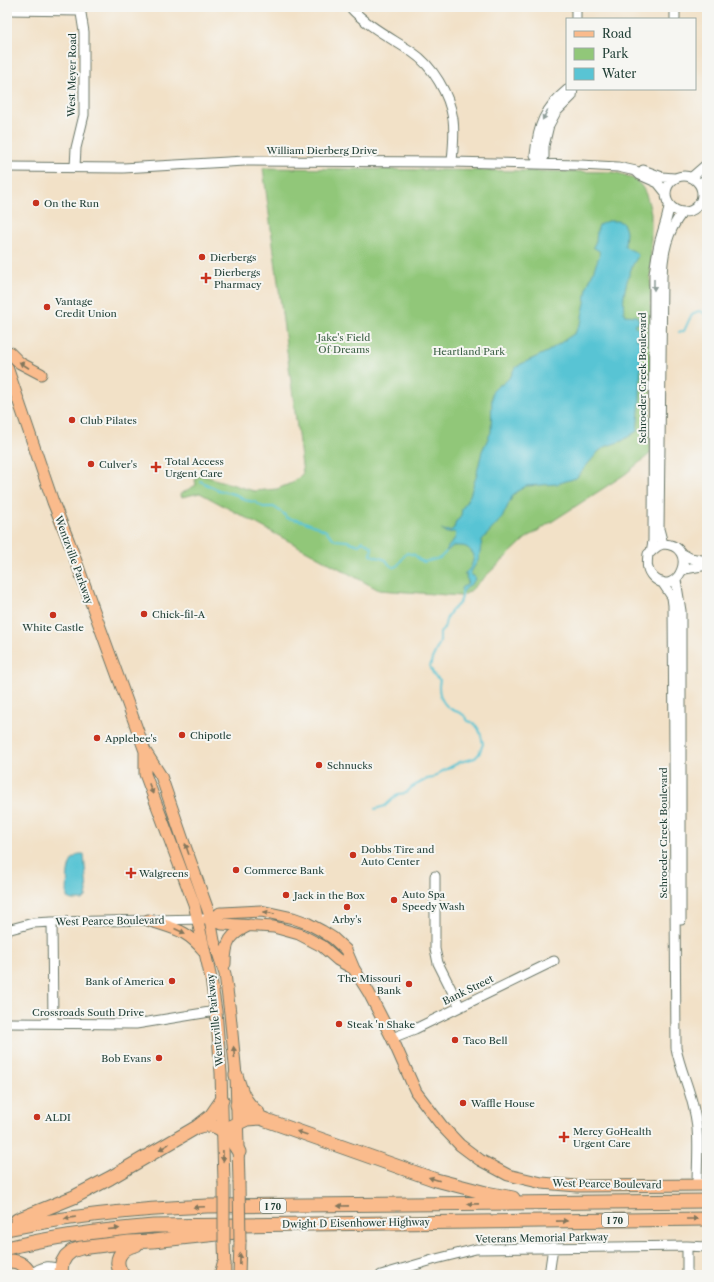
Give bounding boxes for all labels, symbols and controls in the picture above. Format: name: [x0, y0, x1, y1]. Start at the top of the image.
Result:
legend: [566, 18, 696, 90]
text: Road: [602, 26, 632, 41]
street label: West Meyer Road: [65, 33, 79, 118]
text: Park: [602, 46, 629, 61]
text: Water: [601, 66, 636, 81]
one-way arrow: [542, 110, 549, 121]
street label: William Dierberg Drive: [266, 144, 378, 157]
place label: On the Run: [44, 197, 100, 210]
marker: On the Run: [31, 198, 41, 208]
place label: Dierbergs: [210, 251, 256, 264]
marker: Dierbergs: [197, 252, 207, 262]
place label: Dierbergs Pharmacy: [214, 266, 262, 291]
marker: Dierbergs Pharmacy: [201, 273, 211, 283]
one-way arrow: [651, 279, 657, 292]
place label: Vantage Credit Union: [54, 295, 118, 320]
marker: Vantage Credit Union: [42, 302, 52, 312]
street label: Schroeder Creek Boulevard: [636, 312, 649, 444]
park label: Jake's Field Of Dreams: [316, 331, 370, 356]
park label: Heartland Park: [433, 345, 506, 358]
one-way arrow: [18, 361, 29, 369]
place label: Club Pilates: [80, 414, 137, 427]
marker: Club Pilates: [67, 415, 77, 425]
place label: Total Access Urgent Care: [165, 455, 224, 480]
place label: Culver's: [99, 458, 137, 471]
marker: Culver's: [86, 459, 96, 469]
marker: Total Access Urgent Care: [150, 461, 162, 473]
street label: Wentzville Parkway: [52, 513, 96, 607]
place label: Chick-fil-A: [152, 608, 206, 621]
marker: Chick-fil-A: [139, 609, 149, 619]
marker: White Castle: [48, 610, 58, 620]
place label: White Castle: [21, 621, 84, 634]
place label: Chipotle: [190, 729, 232, 742]
marker: Chipotle: [177, 730, 187, 740]
place label: Applebee's: [104, 732, 157, 745]
marker: Applebee's: [92, 733, 102, 743]
place label: Schnucks: [327, 759, 372, 772]
marker: Schnucks: [314, 760, 324, 770]
street label: Schroeder Creek Boulevard: [657, 767, 670, 899]
one-way arrow: [148, 783, 154, 795]
one-way arrow: [183, 843, 189, 855]
place label: Dobbs Tire and Auto Center: [360, 843, 434, 868]
marker: Dobbs Tire and Auto Center: [348, 850, 358, 860]
place label: Commerce Bank: [244, 864, 325, 877]
marker: Commerce Bank: [231, 865, 241, 875]
place label: Walgreens: [138, 867, 188, 880]
marker: Walgreens: [126, 868, 136, 878]
place label: Auto Spa Speedy Wash: [401, 888, 466, 913]
place label: Jack in the Box: [292, 889, 365, 902]
marker: Jack in the Box: [281, 890, 291, 900]
marker: Auto Spa Speedy Wash: [389, 895, 399, 905]
marker: Arby's: [342, 902, 352, 912]
one-way arrow: [263, 909, 275, 915]
place label: Arby's: [331, 913, 362, 926]
street label: West Pearce Boulevard: [54, 914, 165, 928]
one-way arrow: [175, 928, 186, 934]
street label: Wentzville Parkway: [204, 972, 226, 1068]
place label: The Missouri Bank: [338, 972, 402, 997]
street label: Bank Street: [440, 972, 496, 1008]
place label: Bank of America: [85, 975, 165, 988]
marker: Bank of America: [167, 976, 177, 986]
marker: The Missouri Bank: [404, 979, 414, 989]
street label: Crossroads South Drive: [32, 1006, 144, 1019]
place label: Steak 'n Shake: [347, 1018, 416, 1031]
marker: Steak 'n Shake: [334, 1019, 344, 1029]
place label: Taco Bell: [463, 1034, 507, 1047]
marker: Taco Bell: [450, 1035, 460, 1045]
one-way arrow: [231, 1046, 237, 1058]
place label: Bob Evans: [101, 1052, 151, 1065]
marker: Bob Evans: [154, 1053, 164, 1063]
place label: Waffle House: [470, 1097, 535, 1110]
marker: Waffle House: [458, 1098, 468, 1108]
place label: ALDI: [44, 1111, 71, 1124]
marker: ALDI: [32, 1112, 42, 1122]
place label: Mercy GoHealth Urgent Care: [573, 1125, 652, 1150]
one-way arrow: [296, 1129, 308, 1135]
marker: Mercy GoHealth Urgent Care: [558, 1131, 570, 1143]
one-way arrow: [158, 1143, 170, 1150]
one-way arrow: [220, 1150, 226, 1163]
one-way arrow: [428, 1176, 440, 1182]
street label: West Pearce Boulevard: [551, 1177, 662, 1191]
road number: I 70: [260, 1199, 286, 1213]
one-way arrow: [466, 1201, 479, 1207]
one-way arrow: [193, 1203, 205, 1210]
one-way arrow: [336, 1203, 349, 1209]
road number: I 70: [602, 1213, 628, 1227]
one-way arrow: [64, 1215, 76, 1221]
street label: Dwight D Eisenhower Highway: [282, 1215, 430, 1231]
one-way arrow: [686, 1216, 699, 1222]
one-way arrow: [556, 1217, 568, 1224]
one-way arrow: [108, 1226, 120, 1233]
street label: Veterans Memorial Parkway: [474, 1230, 609, 1246]
one-way arrow: [236, 1253, 243, 1265]

